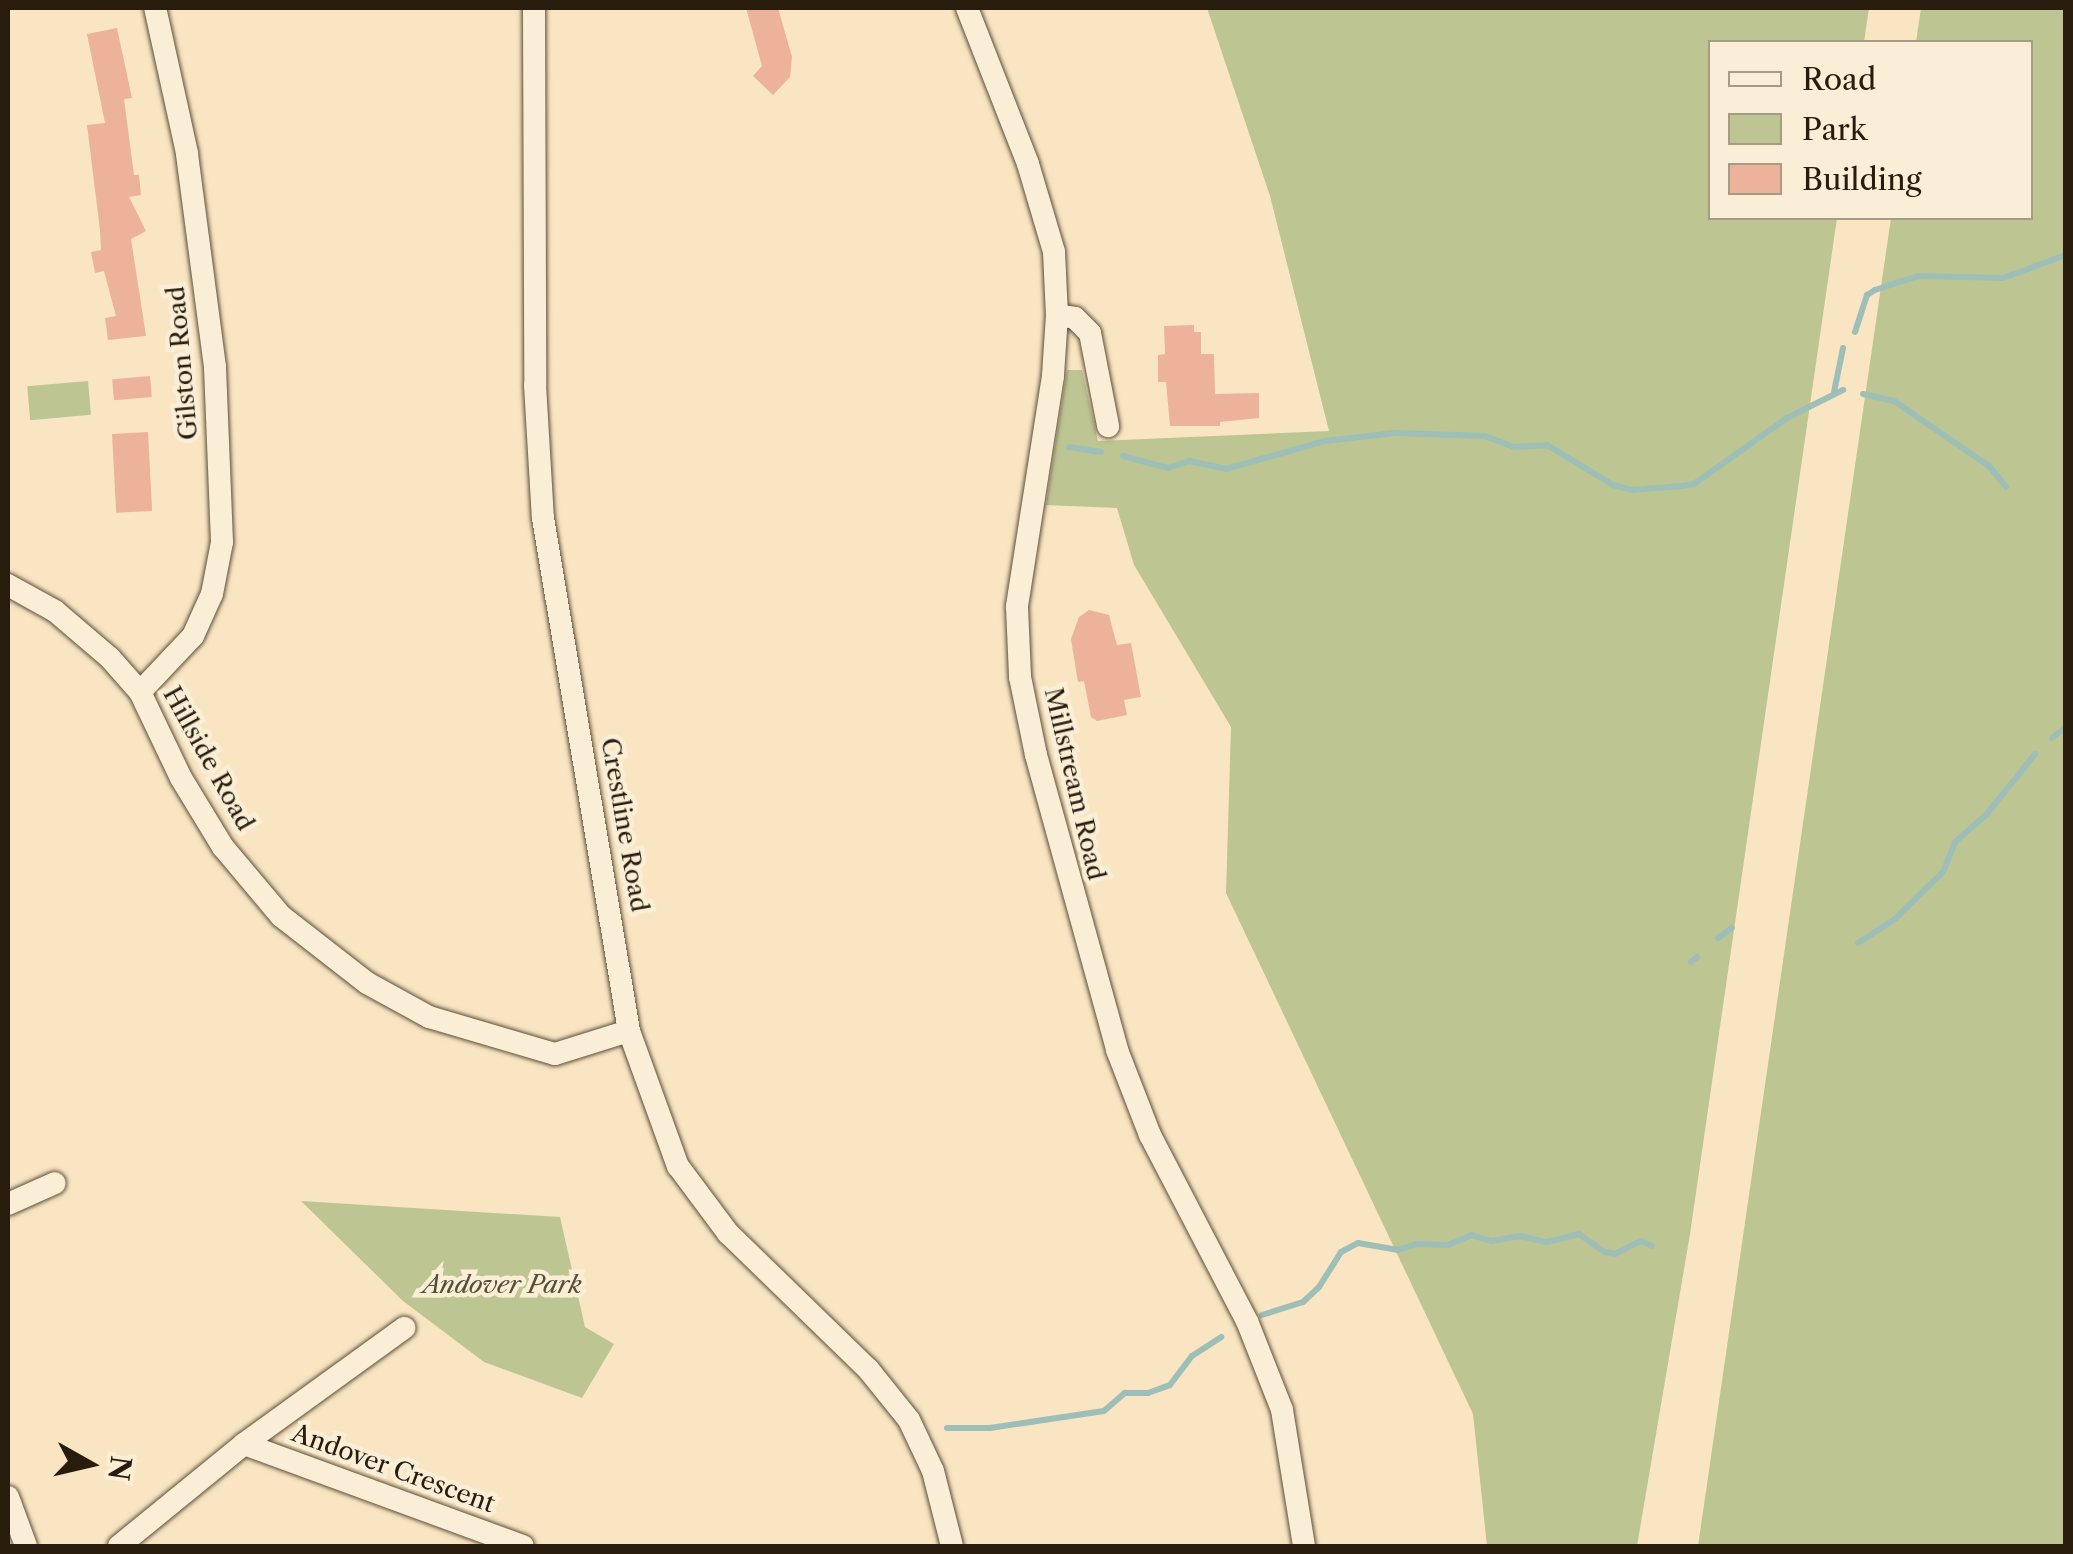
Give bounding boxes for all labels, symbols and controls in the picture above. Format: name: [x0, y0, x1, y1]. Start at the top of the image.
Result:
legend: [1708, 40, 2033, 220]
text: Road: [1802, 61, 1876, 98]
text: Park: [1802, 111, 1867, 148]
text: Building: [1802, 161, 1922, 198]
street label: Gilston Road: [161, 285, 205, 441]
street label: Hillside Road: [156, 682, 260, 836]
street label: Millstream Road: [1037, 685, 1111, 883]
street label: Crestline Road: [594, 736, 654, 914]
park label: Andover Park: [422, 1270, 582, 1300]
north arrow: [40, 1414, 140, 1514]
street label: Andover Crescent: [287, 1418, 499, 1520]
text: N: [101, 1454, 138, 1483]

